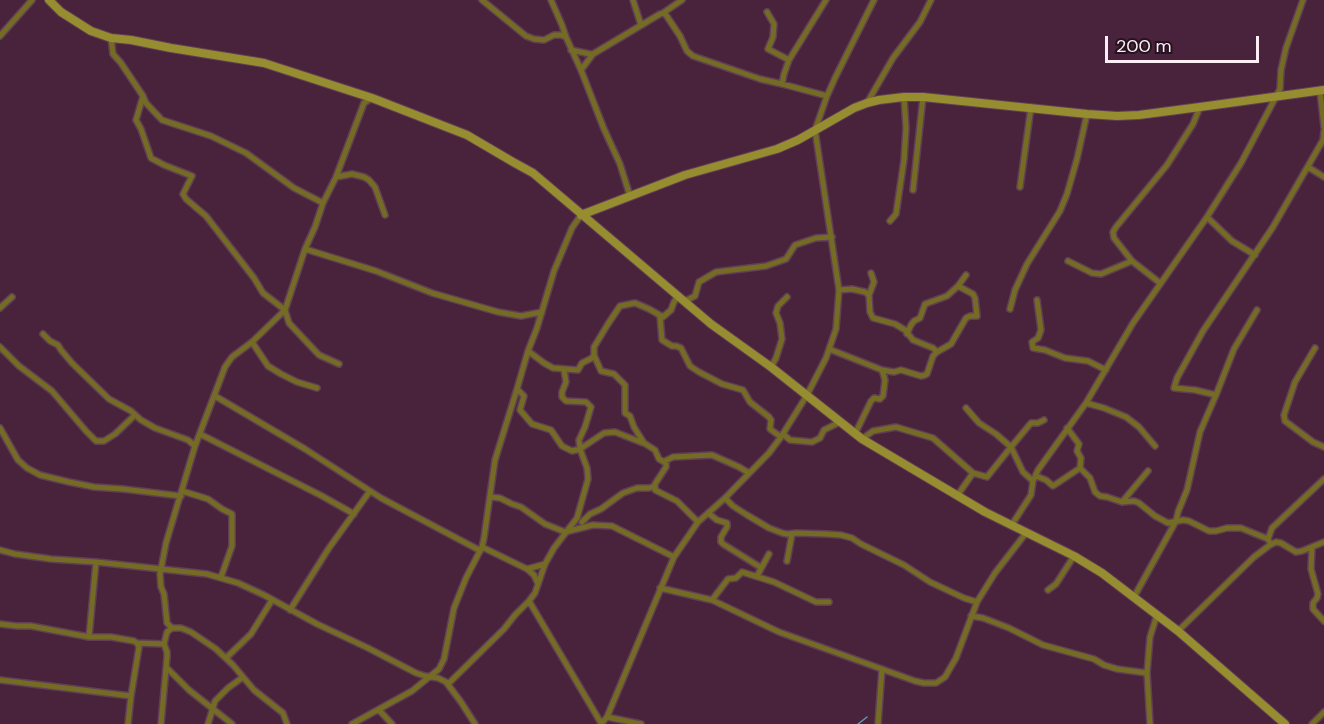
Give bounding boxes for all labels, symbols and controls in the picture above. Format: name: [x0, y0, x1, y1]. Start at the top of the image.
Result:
scale bar: [1108, 24, 1262, 62]
text: 200 m: [1116, 34, 1172, 58]

